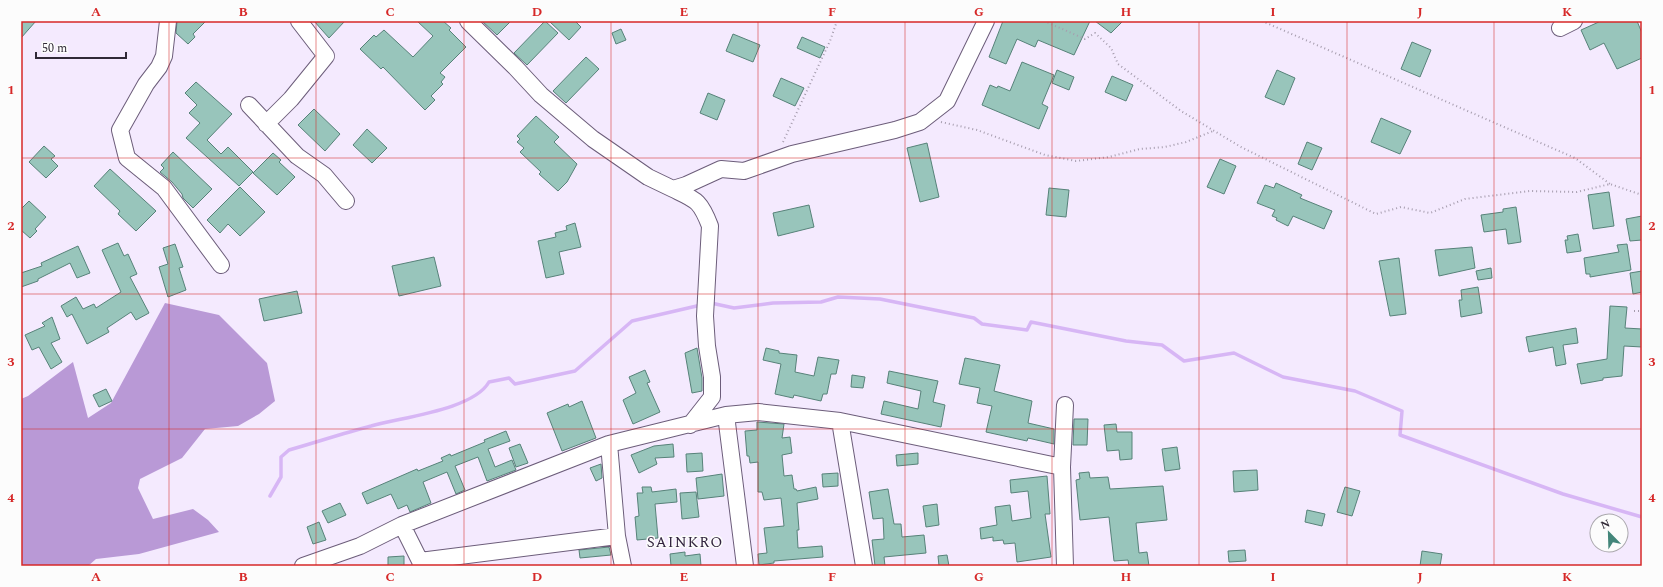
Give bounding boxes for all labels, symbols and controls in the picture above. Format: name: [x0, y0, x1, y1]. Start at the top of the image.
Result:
text: A: [91, 2, 101, 22]
text: B: [238, 2, 248, 22]
text: C: [385, 2, 395, 22]
text: D: [532, 2, 542, 22]
text: E: [680, 2, 689, 22]
text: F: [828, 2, 836, 22]
text: G: [974, 2, 984, 22]
text: H: [1121, 2, 1132, 22]
text: I: [1270, 2, 1276, 22]
text: J: [1417, 2, 1423, 22]
text: K: [1562, 2, 1572, 22]
scale bar: [36, 34, 126, 60]
text: 50 m: [42, 39, 67, 58]
text: 1: [7, 80, 15, 100]
text: 1: [1648, 80, 1656, 100]
text: 2: [7, 216, 15, 236]
text: 2: [1648, 216, 1656, 236]
text: 3: [7, 352, 15, 372]
text: 3: [1648, 352, 1656, 372]
text: 4: [7, 488, 15, 508]
text: 4: [1648, 488, 1656, 508]
north arrow: [1589, 513, 1629, 553]
text: N: [1598, 515, 1613, 534]
district label: SAINKRO: [647, 531, 723, 554]
text: A: [91, 567, 101, 587]
text: B: [238, 567, 248, 587]
text: C: [385, 567, 395, 587]
text: D: [532, 567, 542, 587]
text: E: [680, 567, 689, 587]
text: F: [828, 567, 836, 587]
text: G: [974, 567, 984, 587]
text: H: [1121, 567, 1132, 587]
text: I: [1270, 567, 1276, 587]
text: J: [1417, 567, 1423, 587]
text: K: [1562, 567, 1572, 587]

